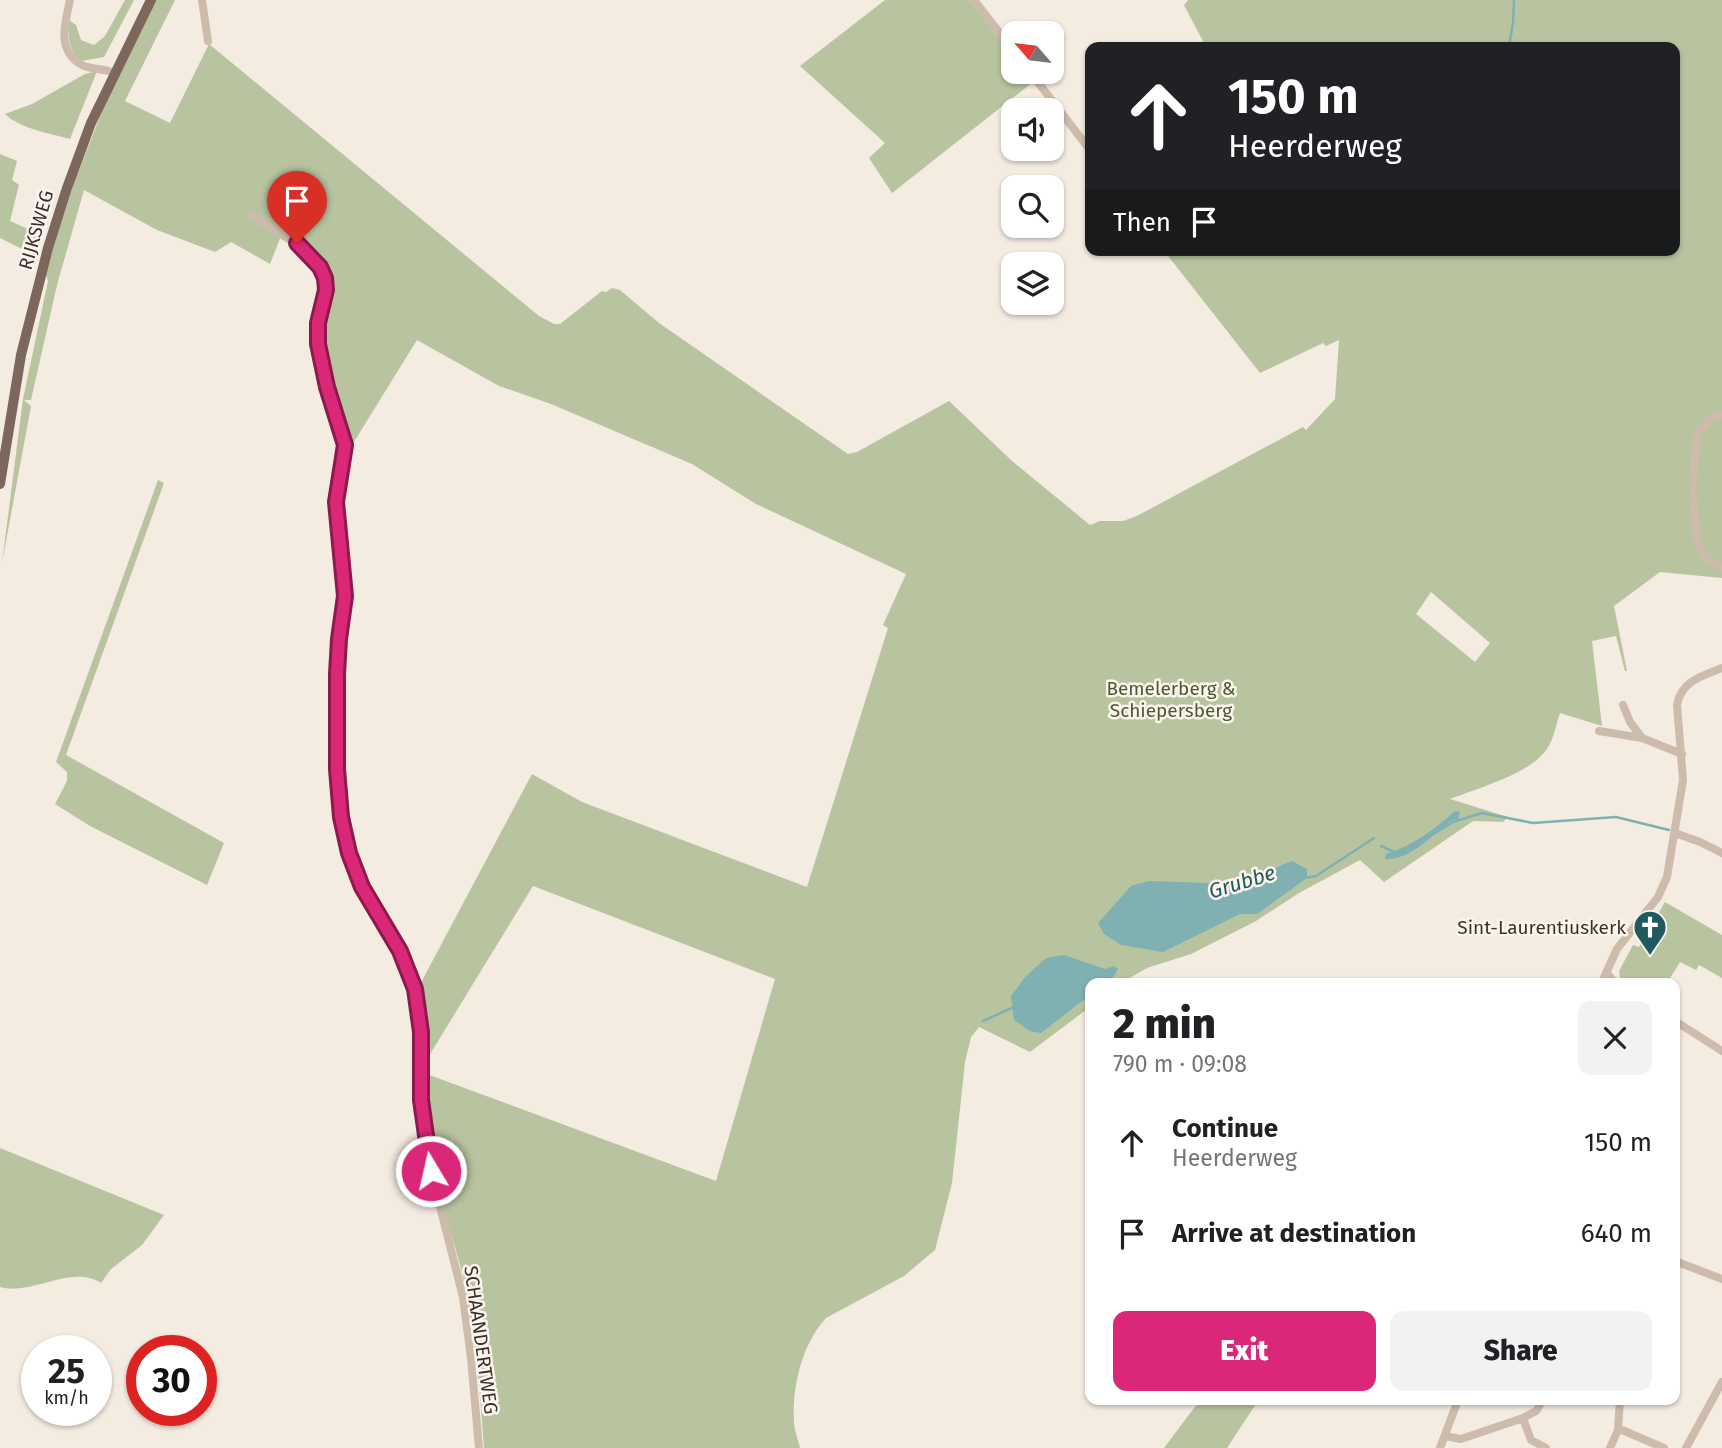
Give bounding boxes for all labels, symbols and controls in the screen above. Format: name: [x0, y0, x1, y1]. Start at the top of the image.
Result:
north arrow: [1001, 21, 1064, 84]
map controls: [1001, 21, 1064, 315]
text: 150 m: [1228, 67, 1359, 126]
icon: ahead: [1113, 70, 1204, 161]
button: sound: [1001, 98, 1064, 161]
text: Heerderweg: [1228, 127, 1402, 165]
pin: [267, 171, 327, 243]
button: search: [1001, 175, 1064, 238]
icon: arrive: [278, 182, 316, 220]
street label: RIJKSWEG: [14, 188, 58, 272]
icon: arrive: [1185, 203, 1223, 241]
text: Then: [1113, 207, 1171, 238]
button: layers: [1001, 252, 1064, 315]
park label: Bemelerberg & Schiepersberg: [1106, 677, 1236, 722]
water label: Grubbe: [1205, 860, 1279, 904]
church icon: Sint-Laurentiuskerk: [1631, 908, 1669, 957]
place label: Sint-Laurentiuskerk: [1457, 916, 1626, 939]
text: 2 min: [1113, 999, 1216, 1049]
button: close: [1578, 1001, 1652, 1075]
text: 790 m · 09:08: [1113, 1050, 1247, 1078]
text: Continue: [1172, 1113, 1278, 1144]
icon: ahead: [1113, 1124, 1151, 1162]
text: 150 m: [1584, 1127, 1652, 1158]
position arrow: [394, 1134, 468, 1208]
text: Heerderweg: [1172, 1144, 1297, 1172]
icon: arrive: [1113, 1215, 1151, 1253]
text: Arrive at destination: [1172, 1218, 1416, 1249]
text: 640 m: [1581, 1218, 1652, 1249]
street label: SCHAANDERTWEG: [459, 1264, 503, 1416]
button: Exit: [1113, 1311, 1376, 1391]
button: Share: [1390, 1311, 1652, 1391]
speed limit sign: 30: [126, 1335, 217, 1426]
text: 25: [48, 1350, 85, 1392]
text: km/h: [44, 1387, 89, 1409]

